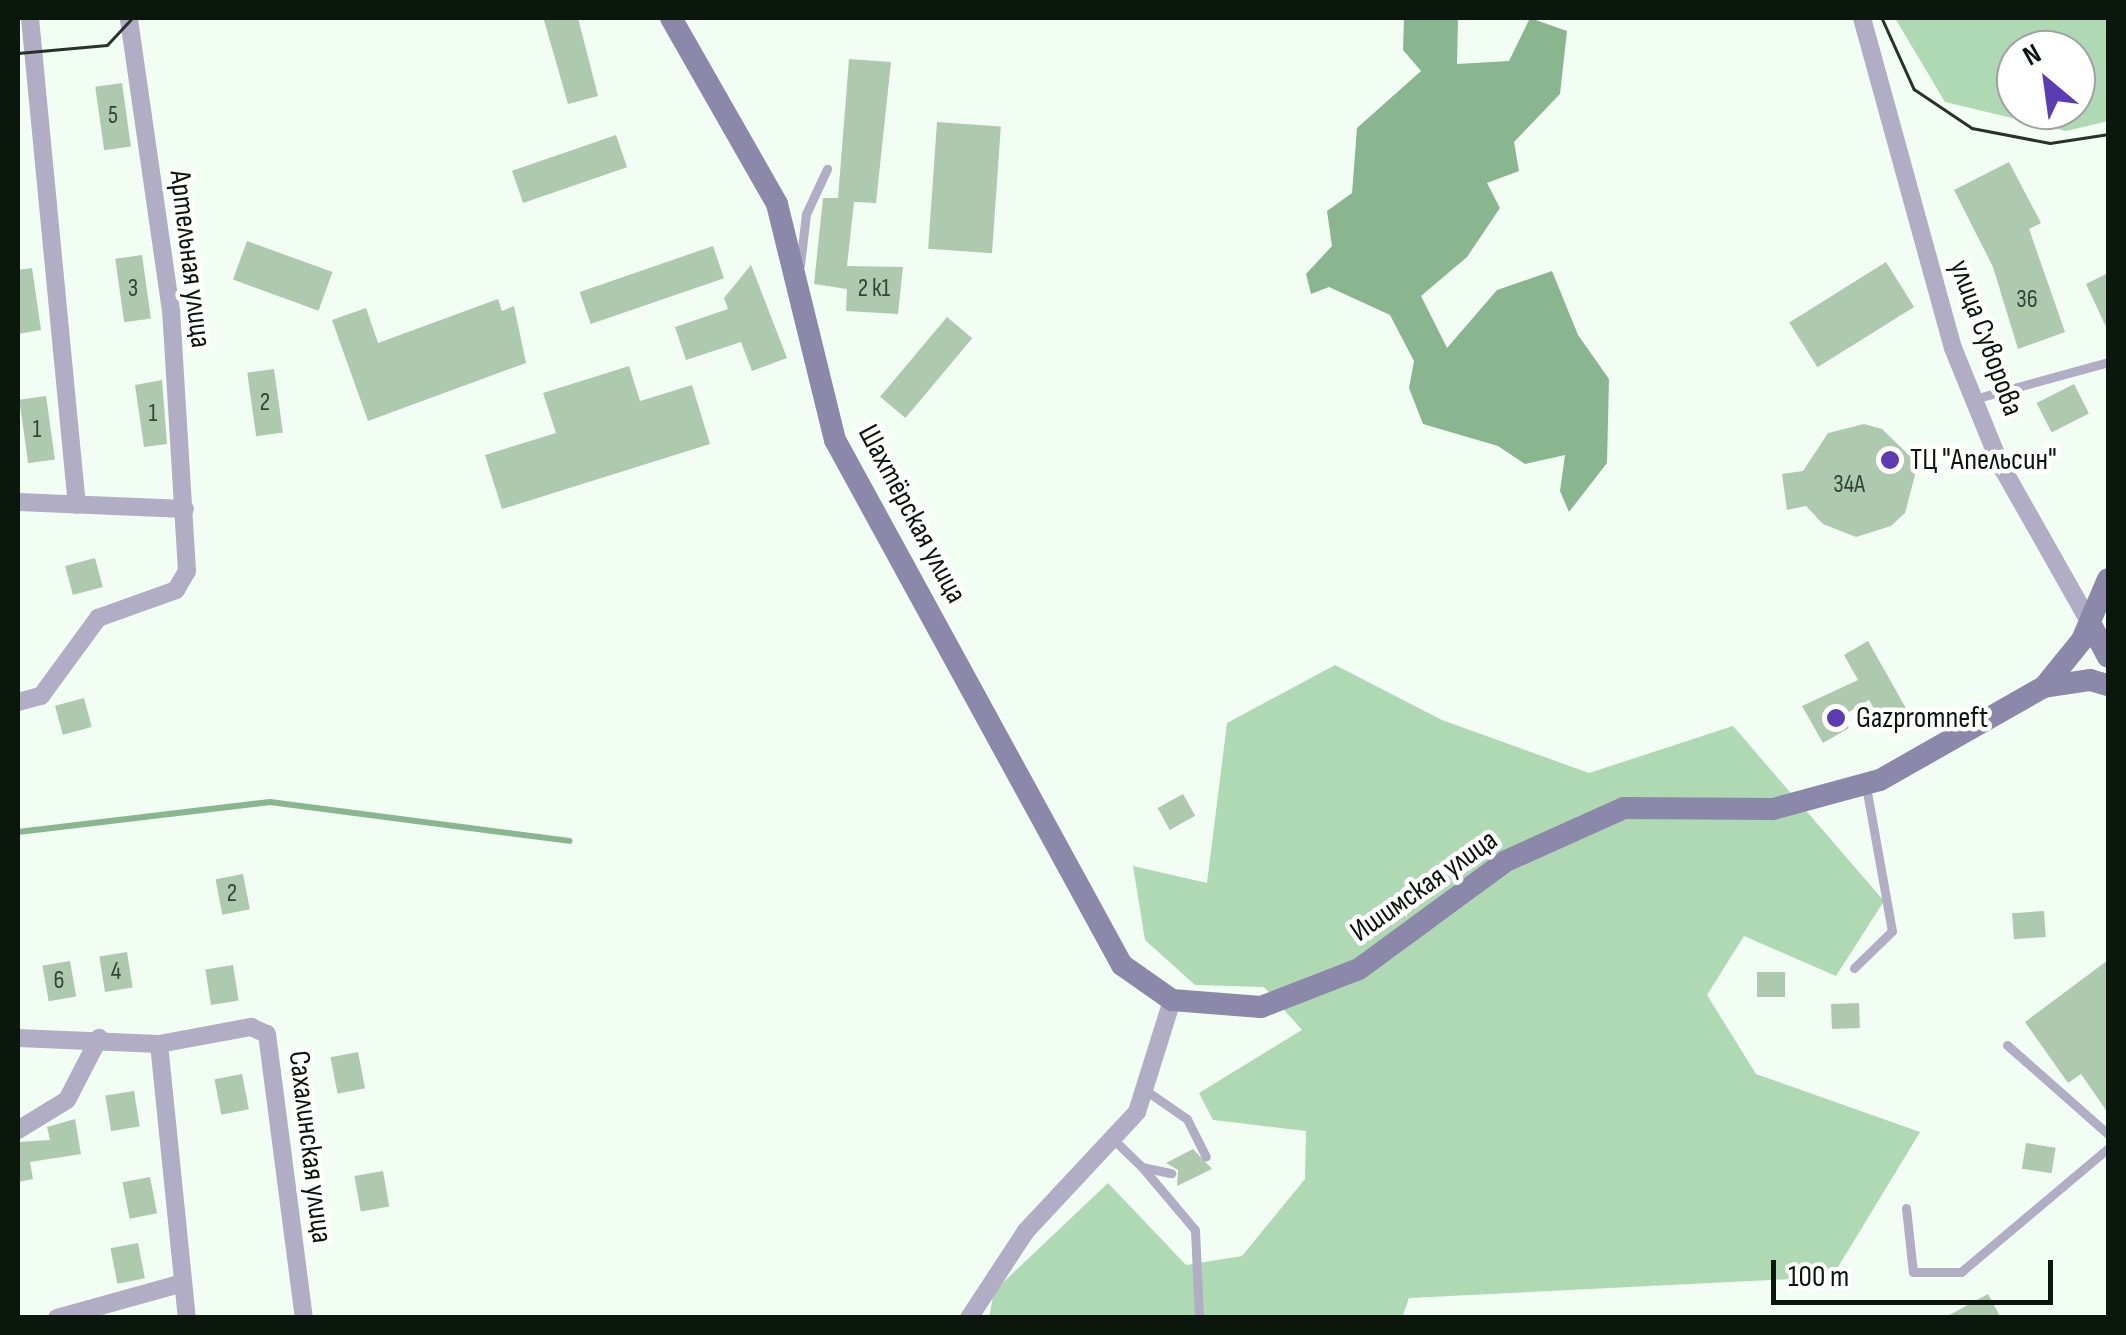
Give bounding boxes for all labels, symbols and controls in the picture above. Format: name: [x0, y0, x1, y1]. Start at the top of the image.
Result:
north arrow: [1996, 30, 2096, 130]
text: N: [2018, 37, 2047, 73]
house number: 5: [108, 101, 118, 131]
street label: Артельная улица: [161, 168, 219, 350]
street label: улица Суворова: [1941, 255, 2031, 421]
house number: 3: [128, 274, 138, 304]
house number: 2 к1: [858, 274, 890, 304]
house number: 36: [2016, 285, 2038, 315]
house number: 2: [260, 388, 270, 418]
house number: 1: [149, 399, 157, 429]
house number: 1: [33, 415, 41, 445]
street label: Шахтёрская улица: [850, 419, 974, 609]
place label: ТЦ "Апельсин": [1910, 442, 2057, 478]
marker: ТЦ "Апельсин": [1879, 449, 1901, 471]
house number: 34А: [1833, 470, 1865, 500]
place label: Gazpromneft: [1856, 700, 1988, 736]
marker: Gazpromneft: [1825, 707, 1847, 729]
street label: Ишимская улица: [1344, 822, 1504, 950]
house number: 2: [227, 879, 237, 909]
house number: 4: [111, 957, 121, 987]
house number: 6: [54, 966, 64, 996]
street label: Сахалинская улица: [280, 1049, 340, 1245]
scale bar: [1776, 1240, 2058, 1302]
text: 100 m: [1788, 1259, 1849, 1295]

